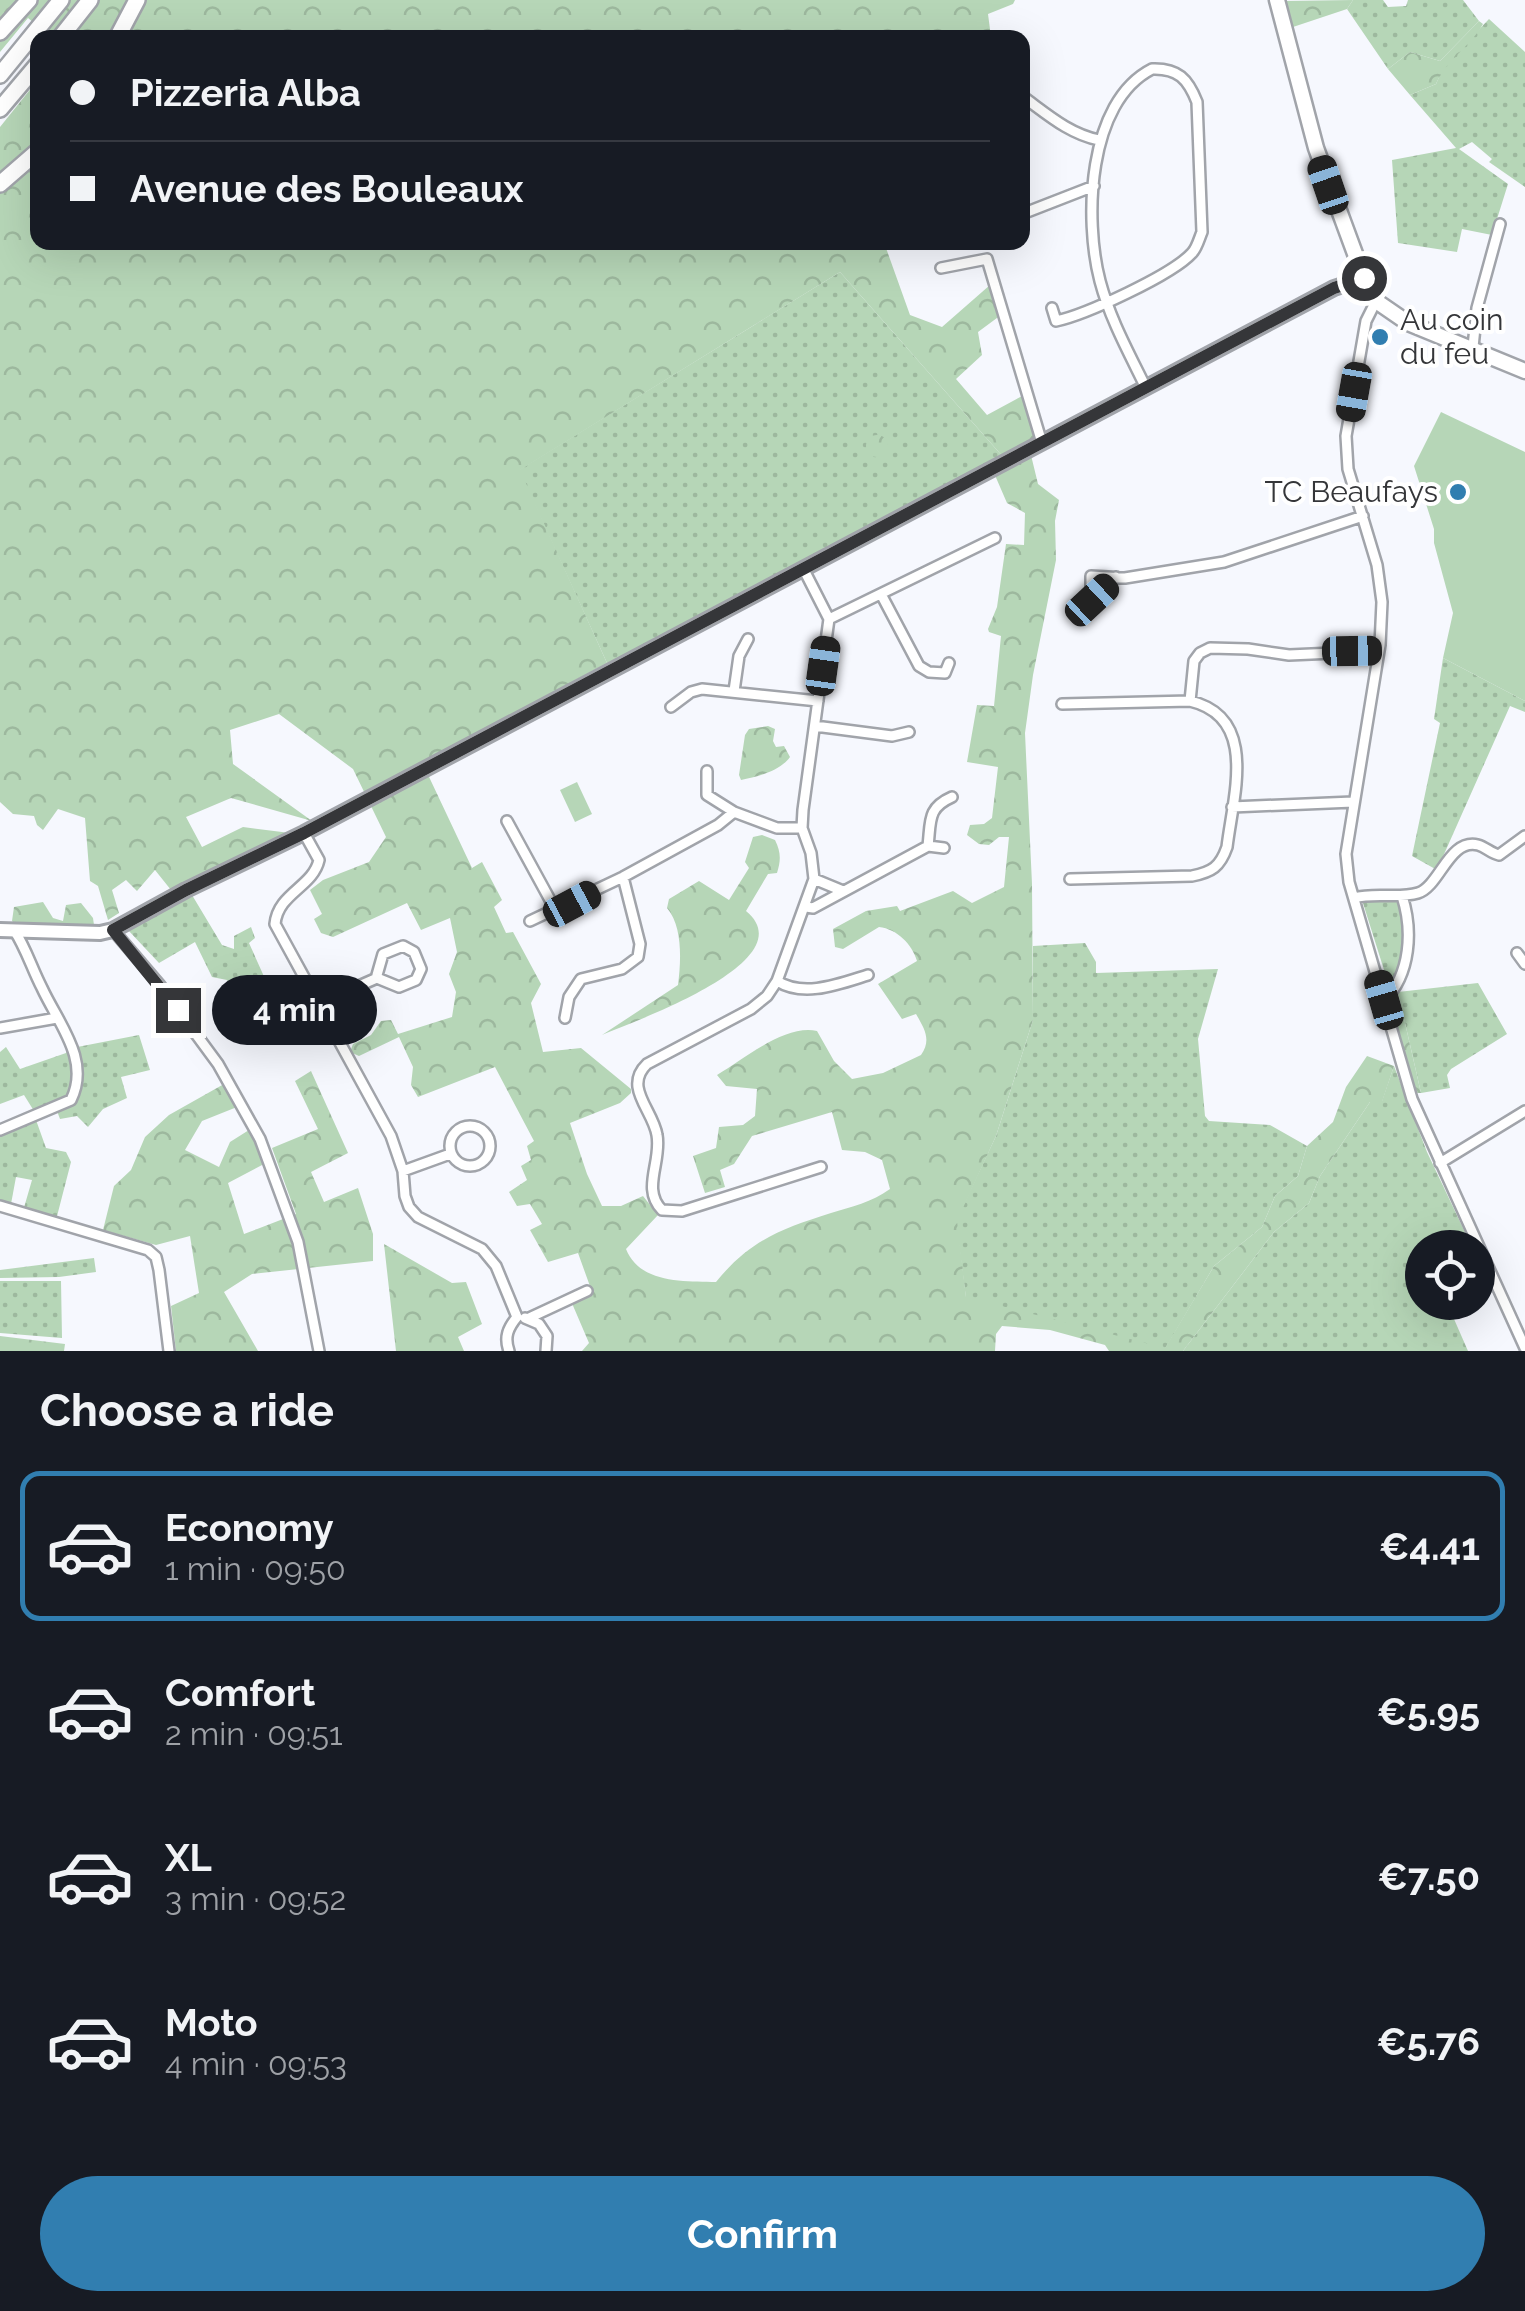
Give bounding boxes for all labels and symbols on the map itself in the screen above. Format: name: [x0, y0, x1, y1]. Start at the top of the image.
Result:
car: [1304, 152, 1352, 218]
route start: [1342, 256, 1387, 301]
place label: Au coin du feu: [1400, 302, 1504, 371]
marker: Au coin du feu: [1369, 326, 1391, 348]
car: [1334, 360, 1374, 424]
place label: TC Beaufays: [1264, 474, 1438, 509]
marker: TC Beaufays: [1447, 481, 1469, 503]
car: [1060, 569, 1124, 631]
car: [804, 634, 842, 698]
car: [1322, 635, 1382, 667]
car: [538, 877, 606, 931]
car: [1361, 967, 1407, 1033]
callout: 4 min: [213, 975, 378, 1045]
route end: [156, 988, 201, 1033]

